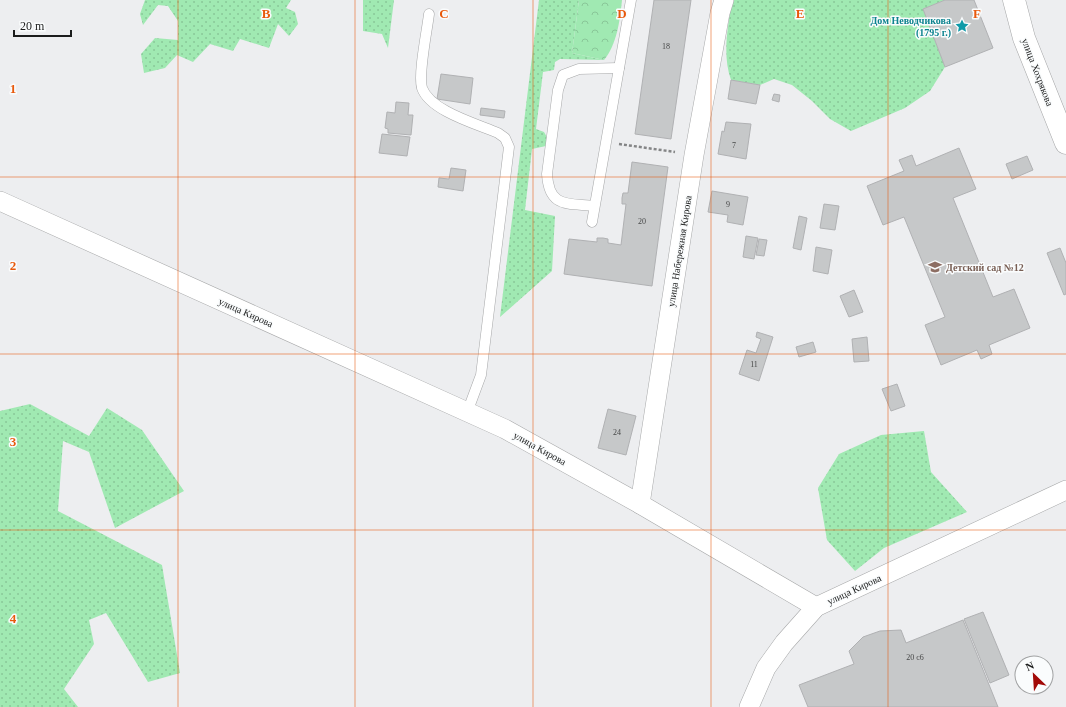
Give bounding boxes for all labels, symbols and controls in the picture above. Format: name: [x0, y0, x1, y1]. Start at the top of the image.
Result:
text: B: [262, 6, 271, 21]
text: C: [439, 6, 449, 21]
text: D: [617, 6, 627, 21]
text: E: [796, 6, 804, 21]
text: F: [973, 6, 981, 21]
scale bar: [14, 12, 71, 38]
place label: Дом Неводчикова (1795 г.): [870, 15, 951, 39]
place icon: Дом Неводчикова (1795 г.): [954, 18, 970, 34]
text: 20 m: [20, 19, 45, 33]
street label: улица Хохрякова: [1020, 37, 1056, 108]
house number: 18: [662, 42, 670, 51]
text: 1: [10, 81, 16, 96]
house number: 7: [732, 141, 736, 150]
street label: улица Набережная Кирова: [665, 194, 694, 308]
house number: 9: [726, 200, 730, 209]
house number: 20: [638, 217, 646, 226]
text: 2: [10, 258, 16, 273]
school or university icon: Детский сад №12: [927, 259, 943, 275]
place label: Детский сад №12: [946, 262, 1024, 273]
street label: улица Кирова: [217, 296, 275, 330]
house number: 11: [750, 360, 758, 369]
house number: 24: [613, 428, 621, 437]
street label: улица Кирова: [512, 430, 568, 468]
text: 3: [10, 434, 17, 449]
street label: улица Кирова: [825, 572, 883, 607]
text: 4: [10, 611, 17, 626]
house number: 20 с6: [906, 653, 924, 662]
north arrow: [1014, 655, 1054, 695]
text: N: [1024, 659, 1036, 673]

